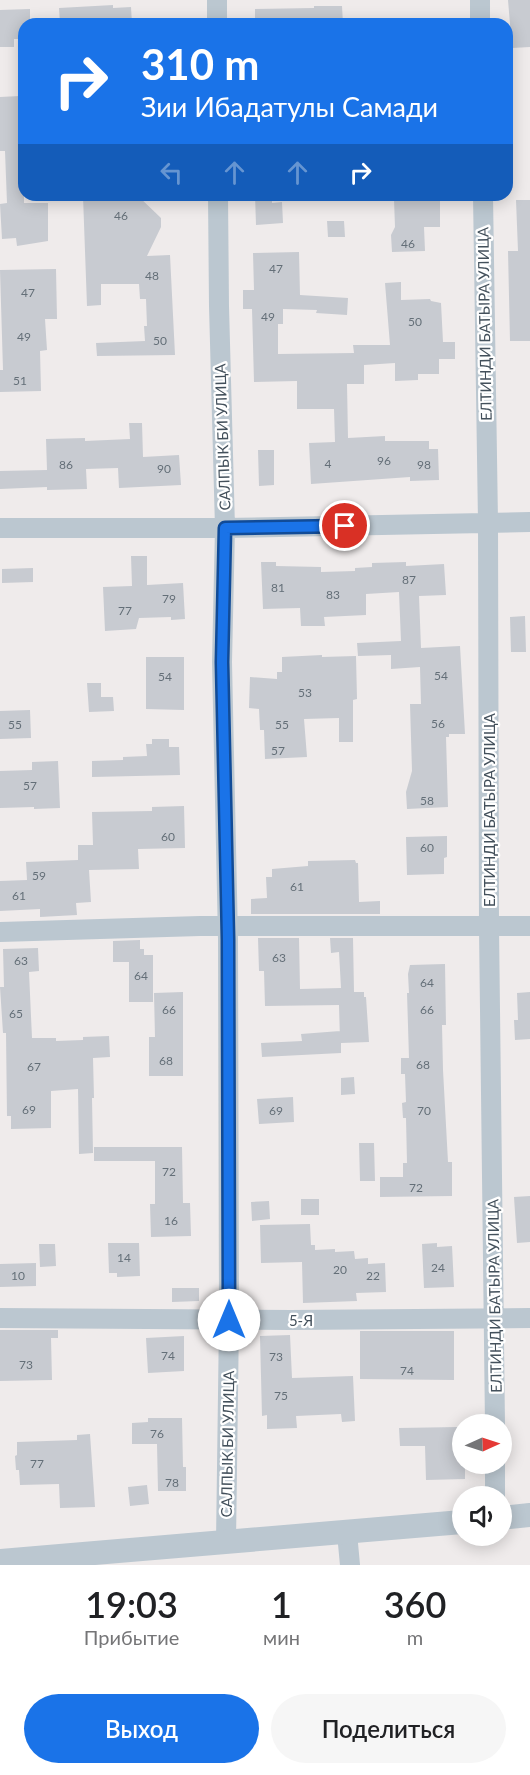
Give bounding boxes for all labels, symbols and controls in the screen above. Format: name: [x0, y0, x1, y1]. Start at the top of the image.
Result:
text: 310 m: [141, 39, 259, 89]
icon: right: [42, 42, 120, 120]
text: Зии Ибадатулы Самади: [141, 90, 438, 123]
icon: left: [155, 156, 188, 189]
icon: ahead: [218, 156, 251, 189]
icon: ahead: [281, 156, 314, 189]
icon: right: [344, 156, 377, 189]
house number: 46: [114, 208, 128, 223]
street label: ЕЛТИНДИ БАТЫРА УЛИЦА: [473, 226, 495, 421]
house number: 46: [401, 236, 415, 251]
house number: 47: [269, 261, 283, 276]
house number: 48: [145, 268, 159, 283]
house number: 47: [21, 285, 35, 300]
house number: 49: [261, 309, 275, 324]
house number: 50: [408, 314, 422, 329]
house number: 49: [17, 329, 31, 344]
house number: 50: [153, 333, 167, 348]
street label: САЛПЫК БИ УЛИЦА: [210, 362, 234, 511]
house number: 51: [13, 373, 27, 388]
house number: 96: [377, 453, 391, 468]
house number: 4: [325, 456, 332, 471]
house number: 86: [59, 457, 73, 472]
house number: 98: [417, 457, 431, 472]
house number: 90: [157, 461, 171, 476]
pin: [319, 500, 370, 551]
icon: arrive: [328, 509, 361, 542]
house number: 87: [402, 572, 416, 587]
house number: 81: [271, 580, 285, 595]
house number: 83: [326, 587, 340, 602]
house number: 79: [162, 591, 176, 606]
house number: 77: [118, 603, 132, 618]
house number: 54: [434, 668, 448, 683]
house number: 54: [158, 669, 172, 684]
house number: 53: [298, 685, 312, 700]
street label: ЕЛТИНДИ БАТЫРА УЛИЦА: [480, 712, 498, 907]
house number: 56: [431, 716, 445, 731]
house number: 55: [8, 717, 22, 732]
house number: 55: [275, 717, 289, 732]
house number: 57: [271, 743, 285, 758]
house number: 57: [23, 778, 37, 793]
house number: 58: [420, 793, 434, 808]
house number: 60: [161, 829, 175, 844]
house number: 60: [420, 840, 434, 855]
house number: 59: [32, 868, 46, 883]
house number: 61: [290, 879, 304, 894]
house number: 61: [12, 888, 26, 903]
house number: 63: [272, 950, 286, 965]
house number: 63: [14, 953, 28, 968]
house number: 64: [134, 968, 148, 983]
house number: 64: [420, 975, 434, 990]
house number: 66: [162, 1002, 176, 1017]
house number: 66: [420, 1002, 434, 1017]
house number: 65: [9, 1006, 23, 1021]
house number: 68: [159, 1053, 173, 1068]
house number: 68: [416, 1057, 430, 1072]
house number: 67: [27, 1059, 41, 1074]
house number: 69: [22, 1102, 36, 1117]
house number: 69: [269, 1103, 283, 1118]
house number: 70: [417, 1103, 431, 1118]
house number: 72: [162, 1164, 176, 1179]
house number: 72: [409, 1180, 423, 1195]
street label: ЕЛТИНДИ БАТЫРА УЛИЦА: [483, 1198, 505, 1393]
house number: 16: [164, 1213, 178, 1228]
house number: 14: [117, 1250, 131, 1265]
house number: 24: [431, 1260, 445, 1275]
house number: 20: [333, 1262, 347, 1277]
house number: 10: [11, 1268, 25, 1283]
house number: 22: [366, 1268, 380, 1283]
position arrow: [197, 1288, 261, 1352]
street label: 5-Я: [289, 1311, 313, 1329]
house number: 74: [161, 1348, 175, 1363]
house number: 73: [269, 1349, 283, 1364]
house number: 73: [19, 1357, 33, 1372]
house number: 74: [400, 1363, 414, 1378]
street label: САЛПЫК БИ УЛИЦА: [217, 1370, 237, 1518]
house number: 75: [274, 1388, 288, 1403]
north arrow: [452, 1414, 512, 1474]
map controls: [452, 1414, 512, 1546]
house number: 76: [150, 1426, 164, 1441]
house number: 77: [30, 1456, 44, 1471]
house number: 78: [165, 1475, 179, 1490]
button: sound: [452, 1486, 512, 1546]
text: 19:03: [85, 1582, 178, 1626]
text: 1: [271, 1582, 292, 1626]
text: 360: [384, 1582, 446, 1626]
text: Прибытие: [84, 1625, 179, 1649]
text: мин: [263, 1625, 300, 1649]
text: m: [407, 1625, 423, 1649]
button: Выход: [24, 1694, 259, 1763]
button: Поделиться: [271, 1694, 506, 1763]

